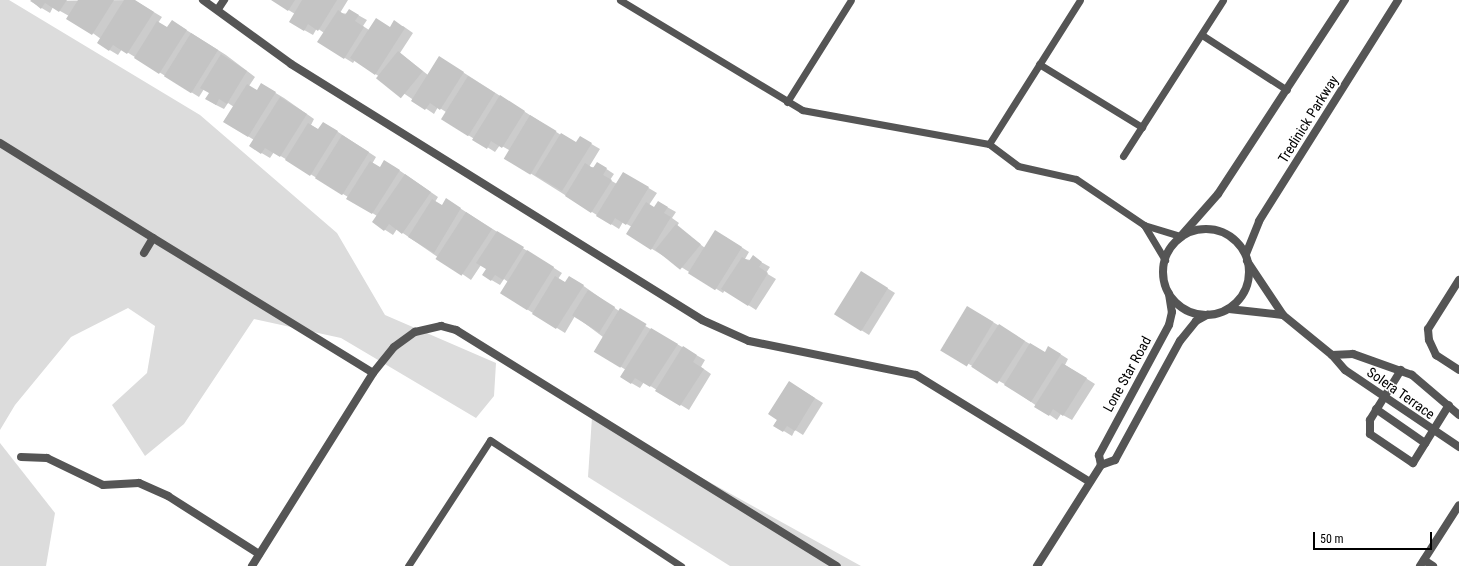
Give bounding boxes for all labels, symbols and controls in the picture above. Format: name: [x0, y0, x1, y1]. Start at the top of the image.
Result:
street label: Tredinick Parkway: [1274, 72, 1342, 166]
street label: Lone Star Road: [1099, 333, 1155, 415]
street label: Solera Terrace: [1364, 363, 1438, 423]
scale bar: [1315, 524, 1434, 550]
text: 50 m: [1320, 532, 1344, 546]

